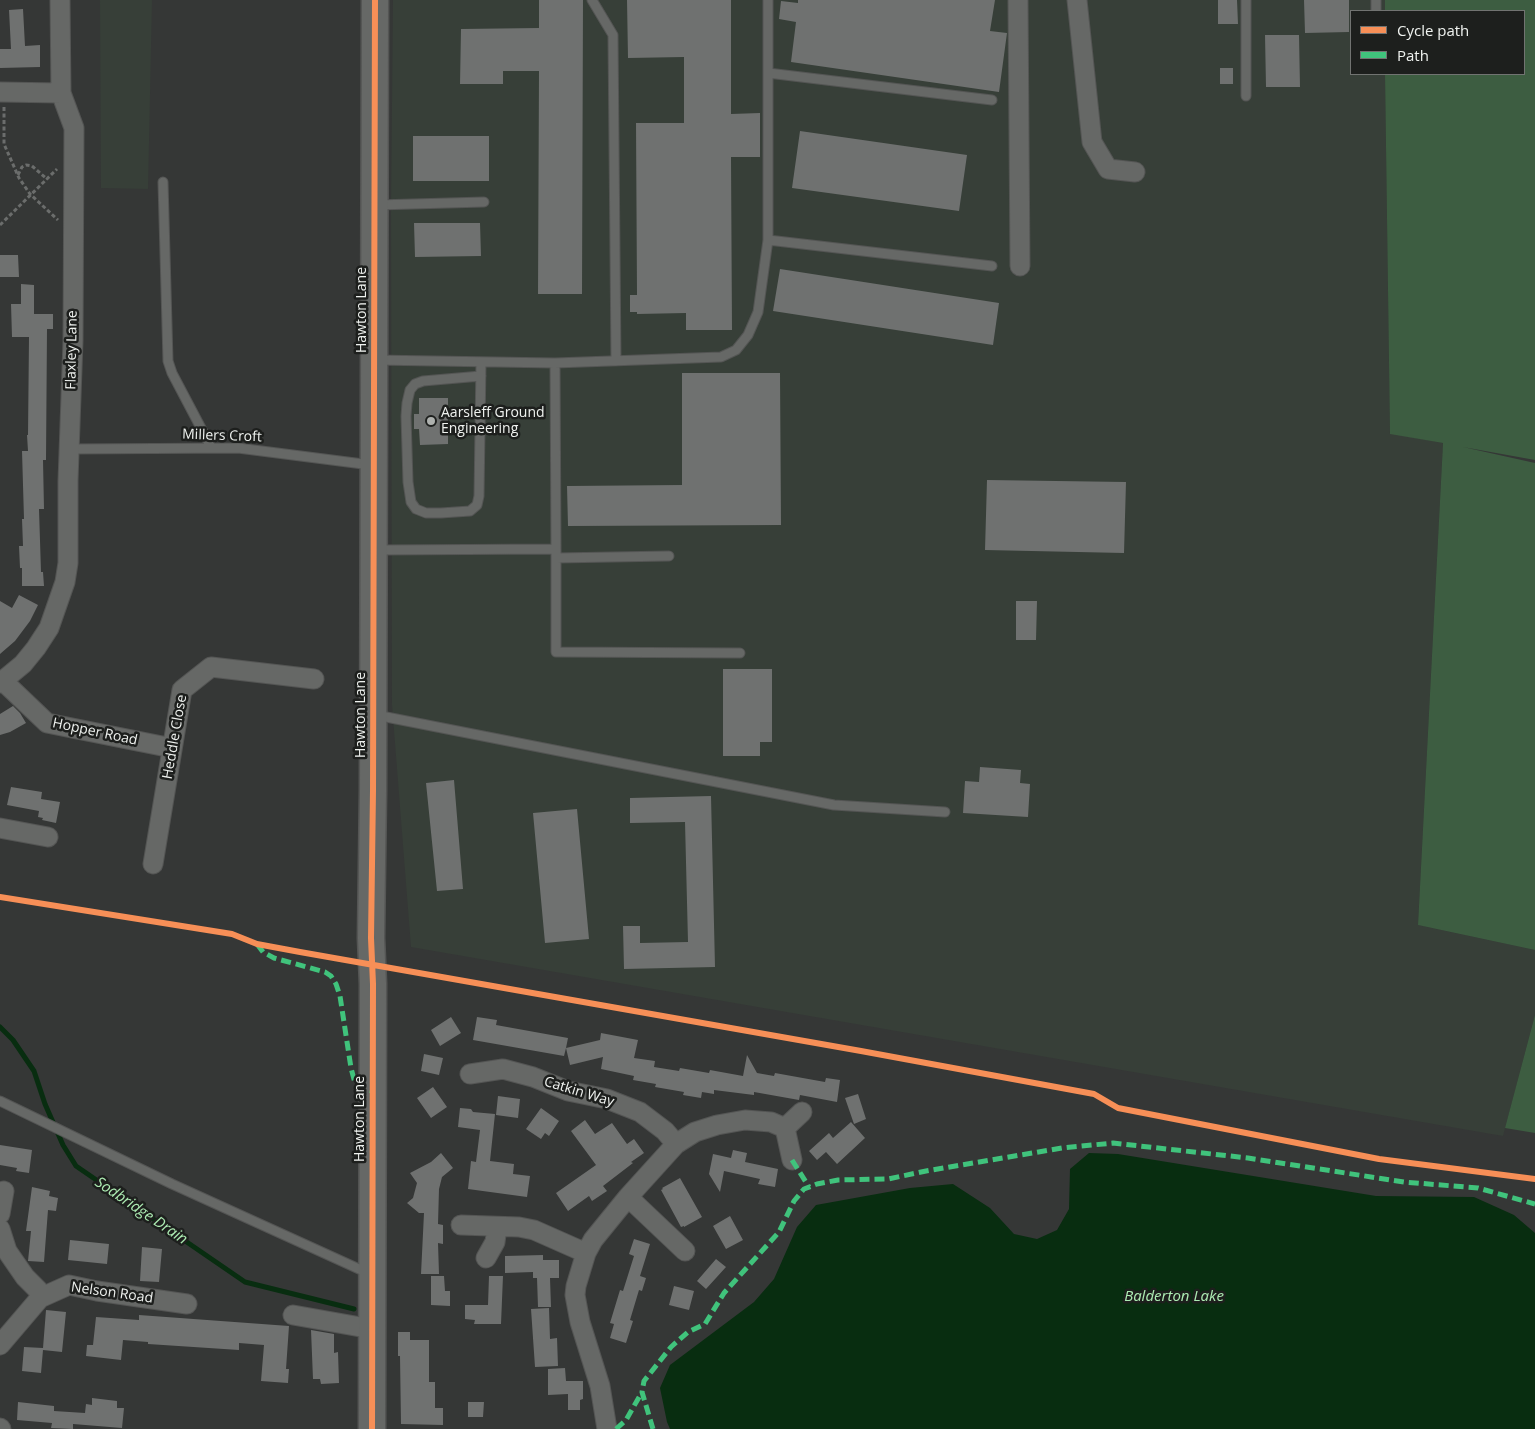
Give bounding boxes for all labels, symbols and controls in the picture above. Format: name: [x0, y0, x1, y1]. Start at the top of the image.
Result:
legend: [1350, 10, 1525, 75]
text: Cycle path: [1397, 20, 1469, 40]
text: Path: [1397, 45, 1429, 65]
street label: Hawton Lane: [354, 267, 370, 353]
street label: Flaxley Lane: [63, 310, 81, 390]
place label: Aarsleff Ground Engineering: [441, 405, 545, 438]
marker: Aarsleff Ground Engineering: [425, 415, 437, 427]
street label: Millers Croft: [182, 426, 262, 446]
street label: Hawton Lane: [353, 672, 369, 758]
street label: Heddle Close: [159, 693, 191, 781]
street label: Hopper Road: [51, 715, 139, 749]
street label: Catkin Way: [542, 1073, 616, 1111]
street label: Hawton Lane: [352, 1076, 368, 1162]
water label: Sodbridge Drain: [91, 1173, 191, 1249]
street label: Nelson Road: [70, 1279, 154, 1307]
water label: Balderton Lake: [1124, 1288, 1224, 1306]

